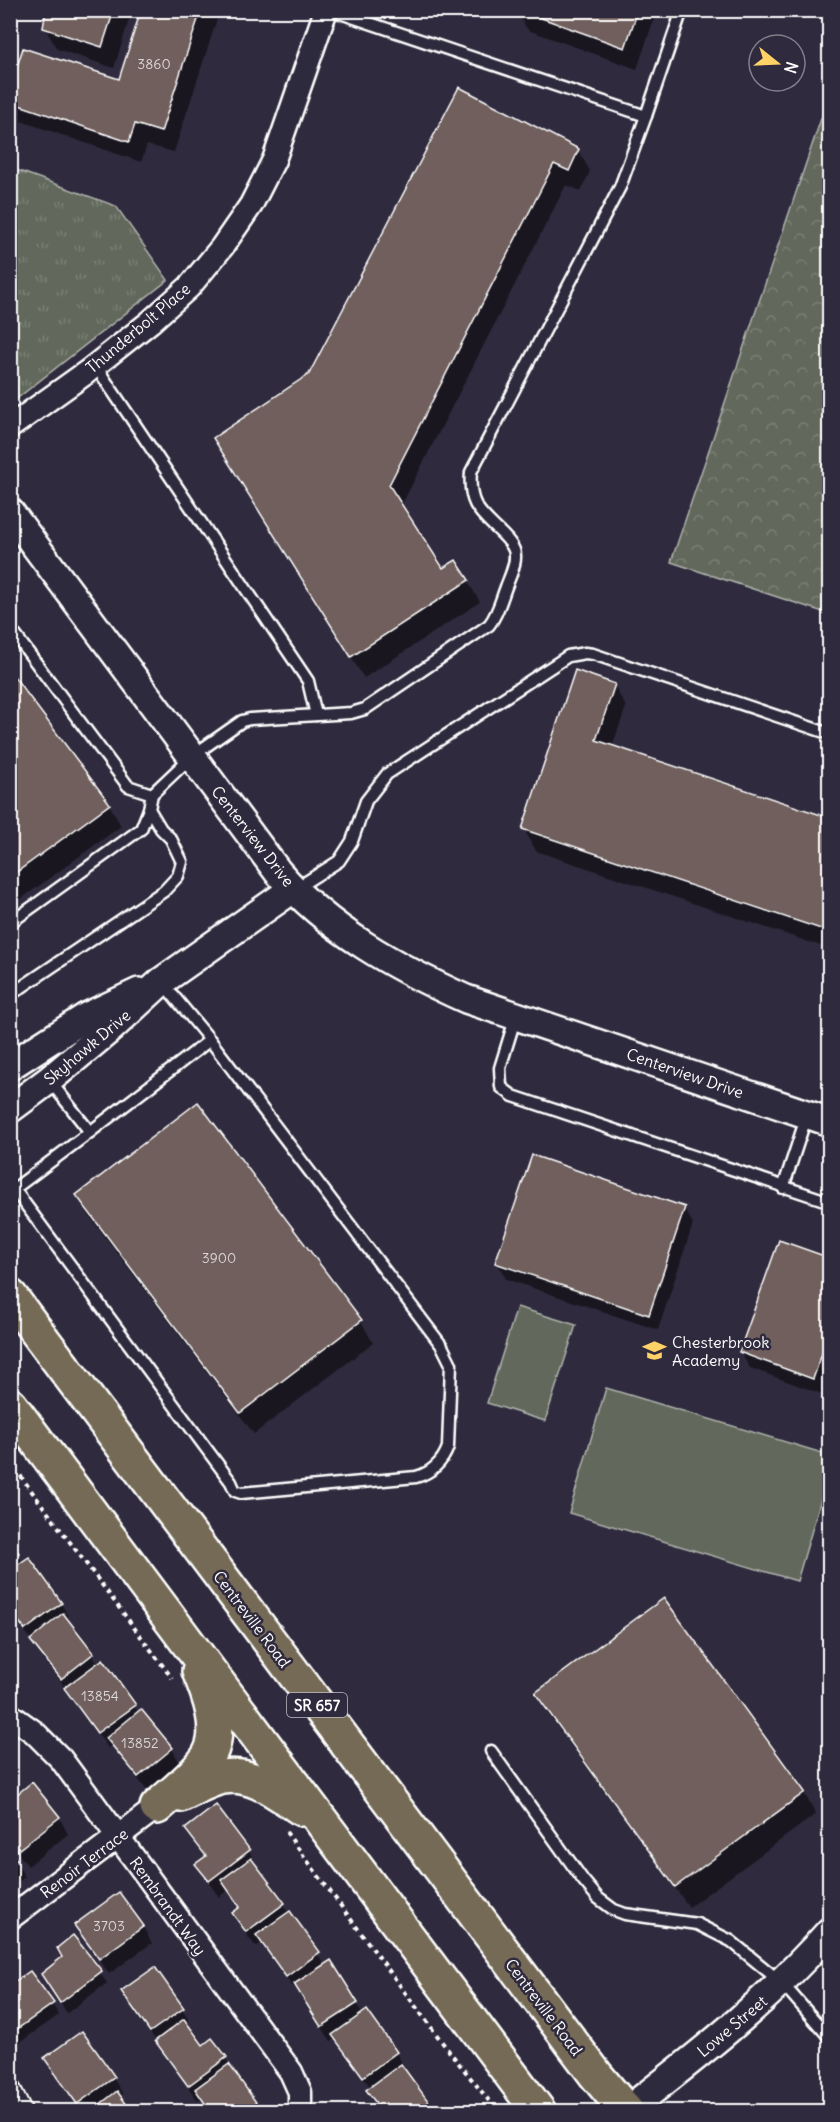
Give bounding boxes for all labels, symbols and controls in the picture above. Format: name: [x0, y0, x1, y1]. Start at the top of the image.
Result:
north arrow: [747, 33, 807, 93]
house number: 3860: [137, 55, 171, 73]
text: N: [780, 59, 802, 76]
street label: Thunderbolt Place: [82, 279, 194, 377]
street label: Centerview Drive: [207, 782, 299, 890]
street label: Skyhawk Drive: [40, 1005, 134, 1089]
street label: Centerview Drive: [624, 1044, 746, 1102]
house number: 3900: [202, 1249, 236, 1267]
place label: Chesterbrook Academy: [672, 1332, 769, 1370]
school or university icon: Chesterbrook Academy: [641, 1338, 667, 1364]
street label: Centreville Road: [209, 1567, 295, 1671]
house number: 13854: [81, 1687, 119, 1705]
road number: SR 657: [287, 1693, 347, 1717]
house number: 13852: [121, 1734, 159, 1752]
street label: Renoir Terrace: [36, 1823, 132, 1903]
street label: Rembrandt Way: [126, 1853, 210, 1959]
house number: 3703: [93, 1917, 125, 1935]
street label: Centreville Road: [501, 1955, 587, 2059]
street label: Lowe Street: [693, 1991, 772, 2061]

